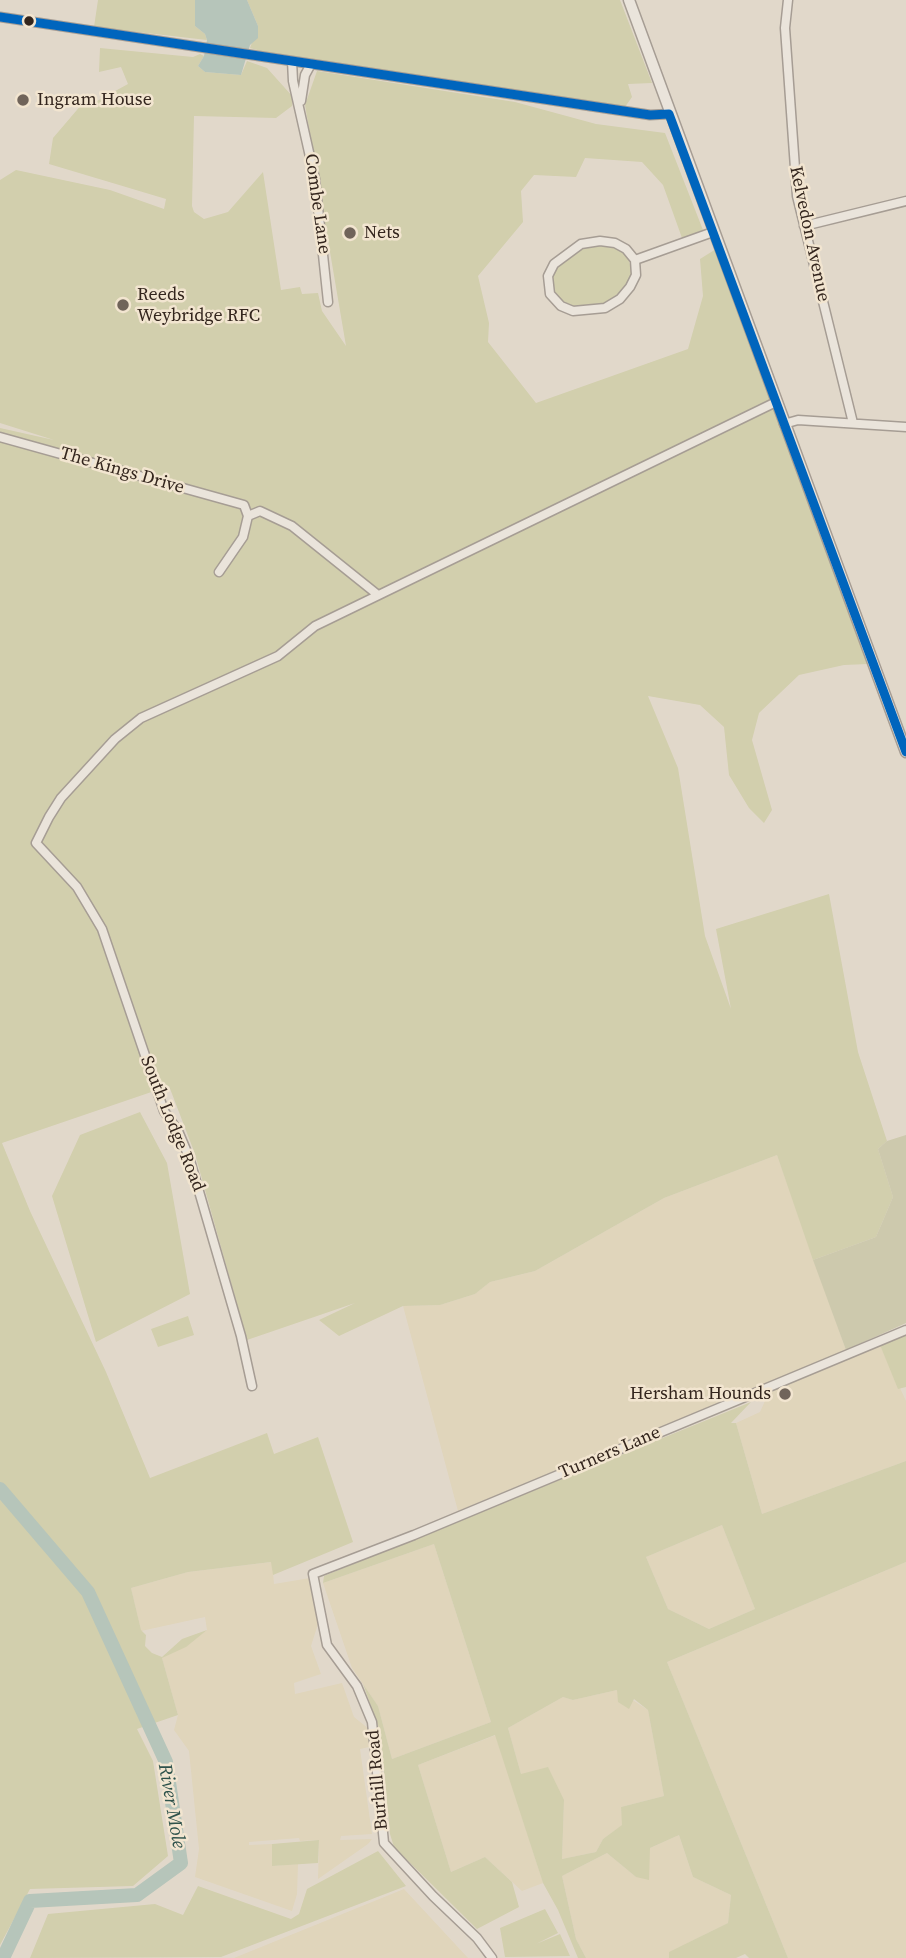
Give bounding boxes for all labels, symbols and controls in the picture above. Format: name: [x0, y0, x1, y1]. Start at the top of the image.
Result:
unlabelled marker: [22, 14, 36, 28]
place label: Ingram House: [37, 89, 152, 111]
marker: Ingram House: [15, 92, 31, 108]
street label: Combe Lane: [299, 152, 335, 256]
street label: Kelvedon Avenue: [784, 164, 834, 304]
place label: Nets: [364, 222, 400, 244]
marker: Nets: [342, 225, 358, 241]
place label: Reeds Weybridge RFC: [137, 284, 260, 326]
marker: Reeds Weybridge RFC: [115, 297, 131, 313]
street label: The Kings Drive: [57, 443, 187, 499]
street label: South Lodge Road: [135, 1053, 209, 1195]
place label: Hersham Hounds: [630, 1383, 771, 1405]
marker: Hersham Hounds: [777, 1386, 793, 1402]
street label: Turners Lane: [556, 1422, 664, 1484]
street label: Burhill Road: [363, 1729, 393, 1831]
water label: River Mole: [152, 1762, 190, 1850]

